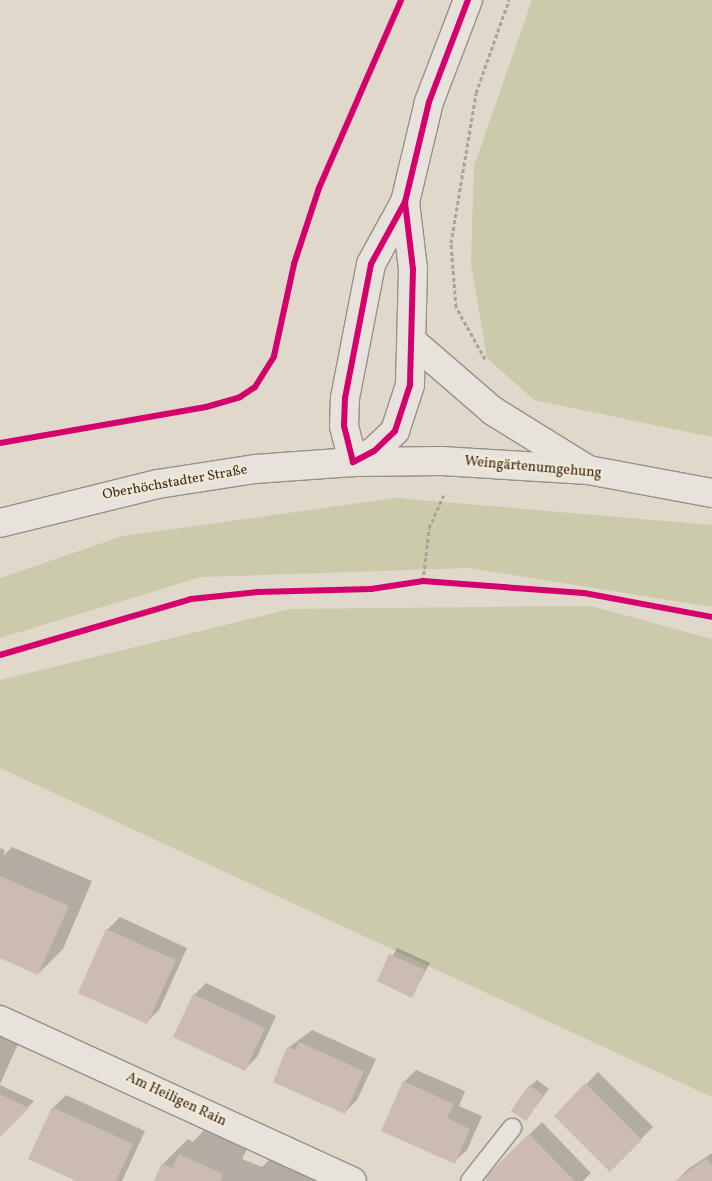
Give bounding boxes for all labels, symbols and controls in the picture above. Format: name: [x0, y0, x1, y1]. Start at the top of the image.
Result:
street label: Weingärtenumgehung: [464, 454, 602, 482]
street label: Oberhöchstadter Straße: [101, 462, 249, 504]
street label: Am Heiligen Rain: [123, 1069, 229, 1131]

